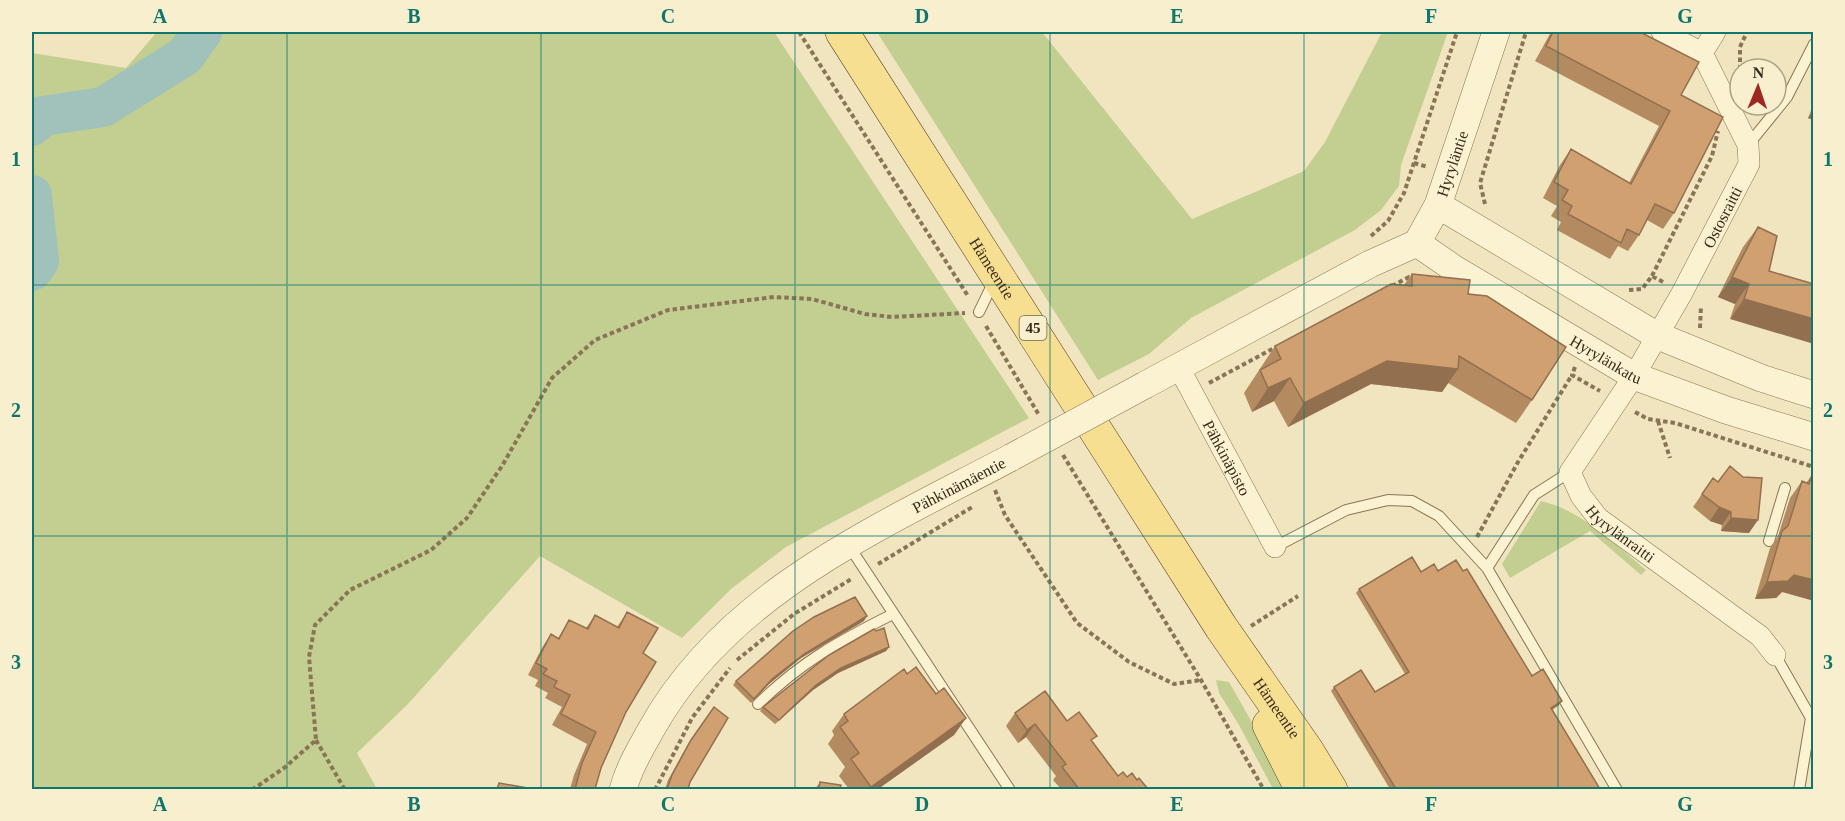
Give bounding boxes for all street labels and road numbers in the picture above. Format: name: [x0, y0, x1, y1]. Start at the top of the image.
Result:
street label: Hyryläntie: [1433, 129, 1471, 199]
street label: Ostosraitti: [1700, 183, 1745, 251]
street label: Hämeentie: [966, 235, 1018, 302]
road number: 45: [1020, 316, 1046, 340]
street label: Hyrylänkatu: [1567, 332, 1644, 387]
street label: Pähkinäpisto: [1200, 417, 1254, 498]
street label: Pähkinämäentie: [910, 454, 1008, 516]
street label: Hyrylänraitti: [1582, 502, 1659, 566]
street label: Hämeentie: [1250, 675, 1304, 741]

